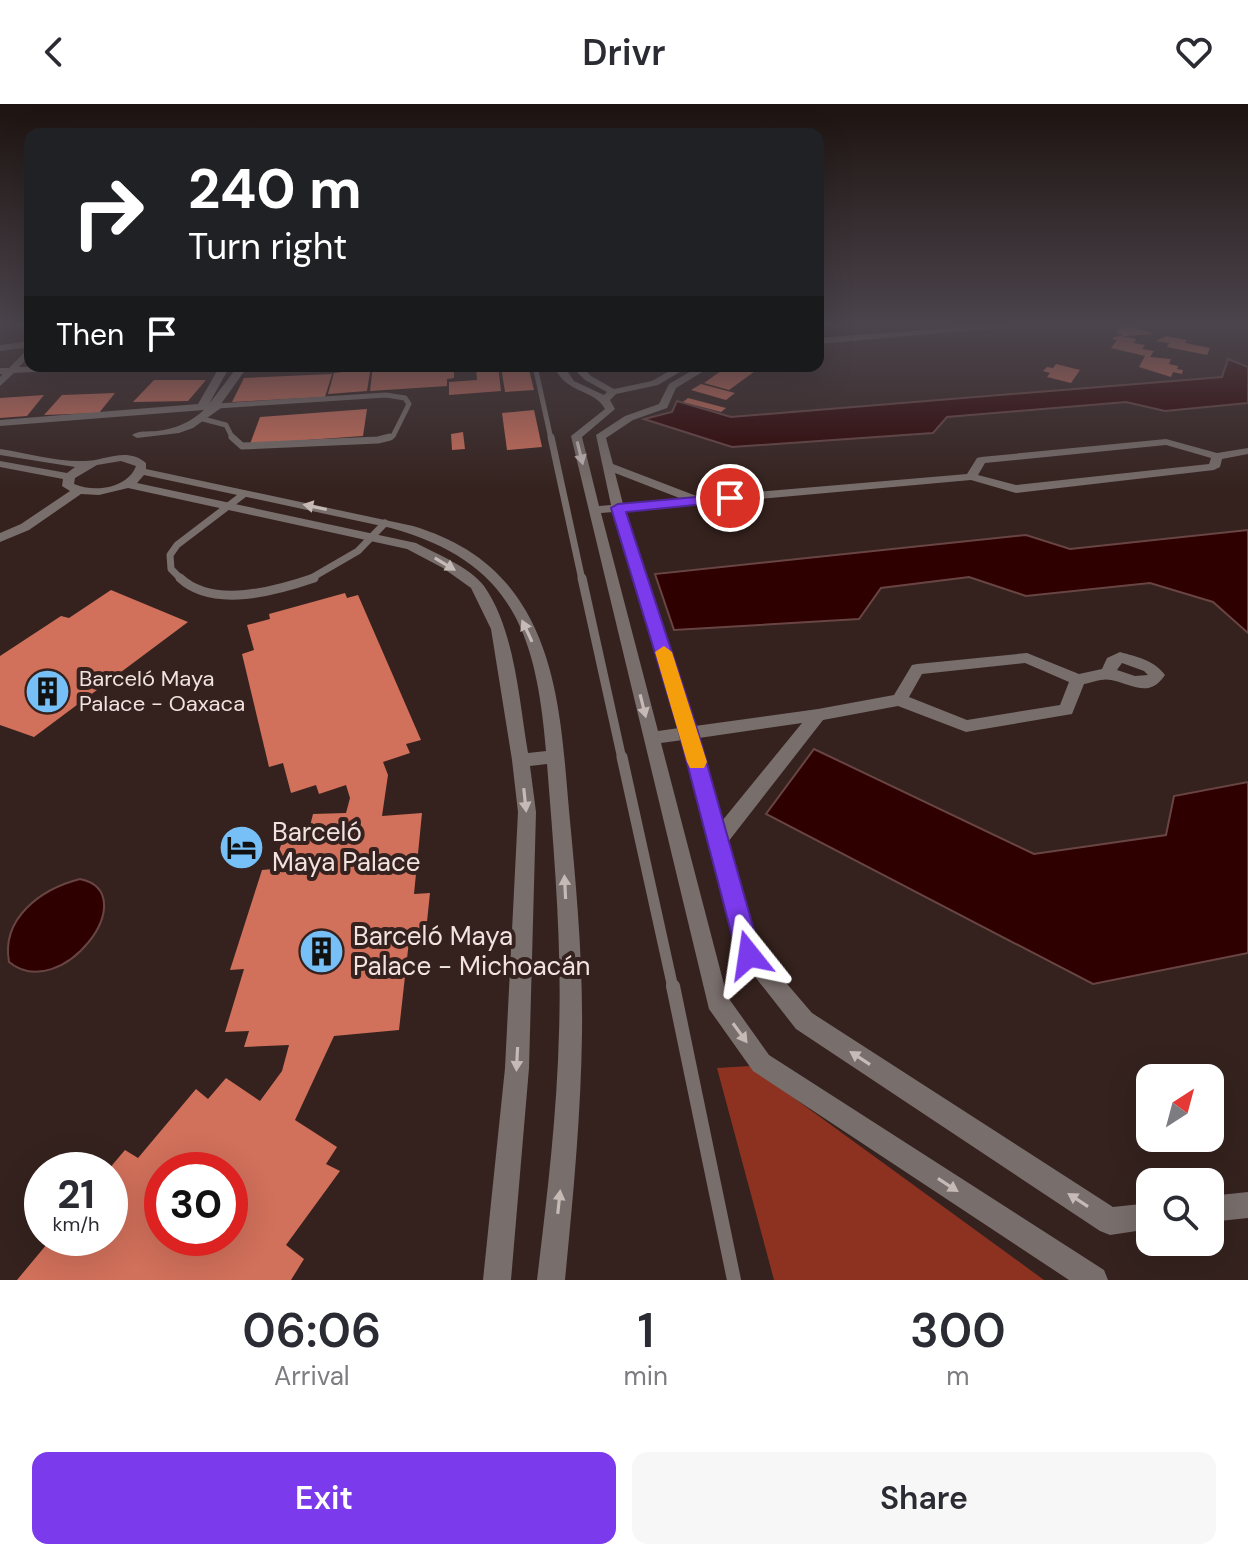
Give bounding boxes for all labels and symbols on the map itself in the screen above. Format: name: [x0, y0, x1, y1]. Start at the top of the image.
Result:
one-way arrow: [575, 441, 587, 466]
pin: [696, 464, 764, 532]
one-way arrow: [302, 500, 327, 513]
one-way arrow: [434, 557, 456, 571]
one-way arrow: [520, 620, 534, 643]
place label: Barceló Maya Palace - Oaxaca: [79, 664, 245, 718]
building icon: Barceló Maya Palace - Oaxaca: [24, 667, 72, 715]
one-way arrow: [638, 693, 650, 718]
one-way arrow: [519, 788, 532, 813]
place label: Barceló Maya Palace: [272, 815, 421, 879]
hotel icon: Barceló Maya Palace: [217, 823, 265, 871]
one-way arrow: [558, 874, 571, 899]
position arrow: [707, 913, 791, 997]
place label: Barceló Maya Palace - Michoacán: [353, 919, 591, 983]
building icon: Barceló Maya Palace - Michoacán: [298, 927, 346, 975]
one-way arrow: [732, 1023, 747, 1044]
one-way arrow: [511, 1047, 524, 1072]
one-way arrow: [850, 1051, 871, 1066]
north arrow: [1136, 1064, 1224, 1152]
speed limit sign: 30: [144, 1152, 248, 1256]
one-way arrow: [937, 1178, 959, 1192]
one-way arrow: [553, 1189, 566, 1214]
one-way arrow: [1068, 1192, 1089, 1207]

